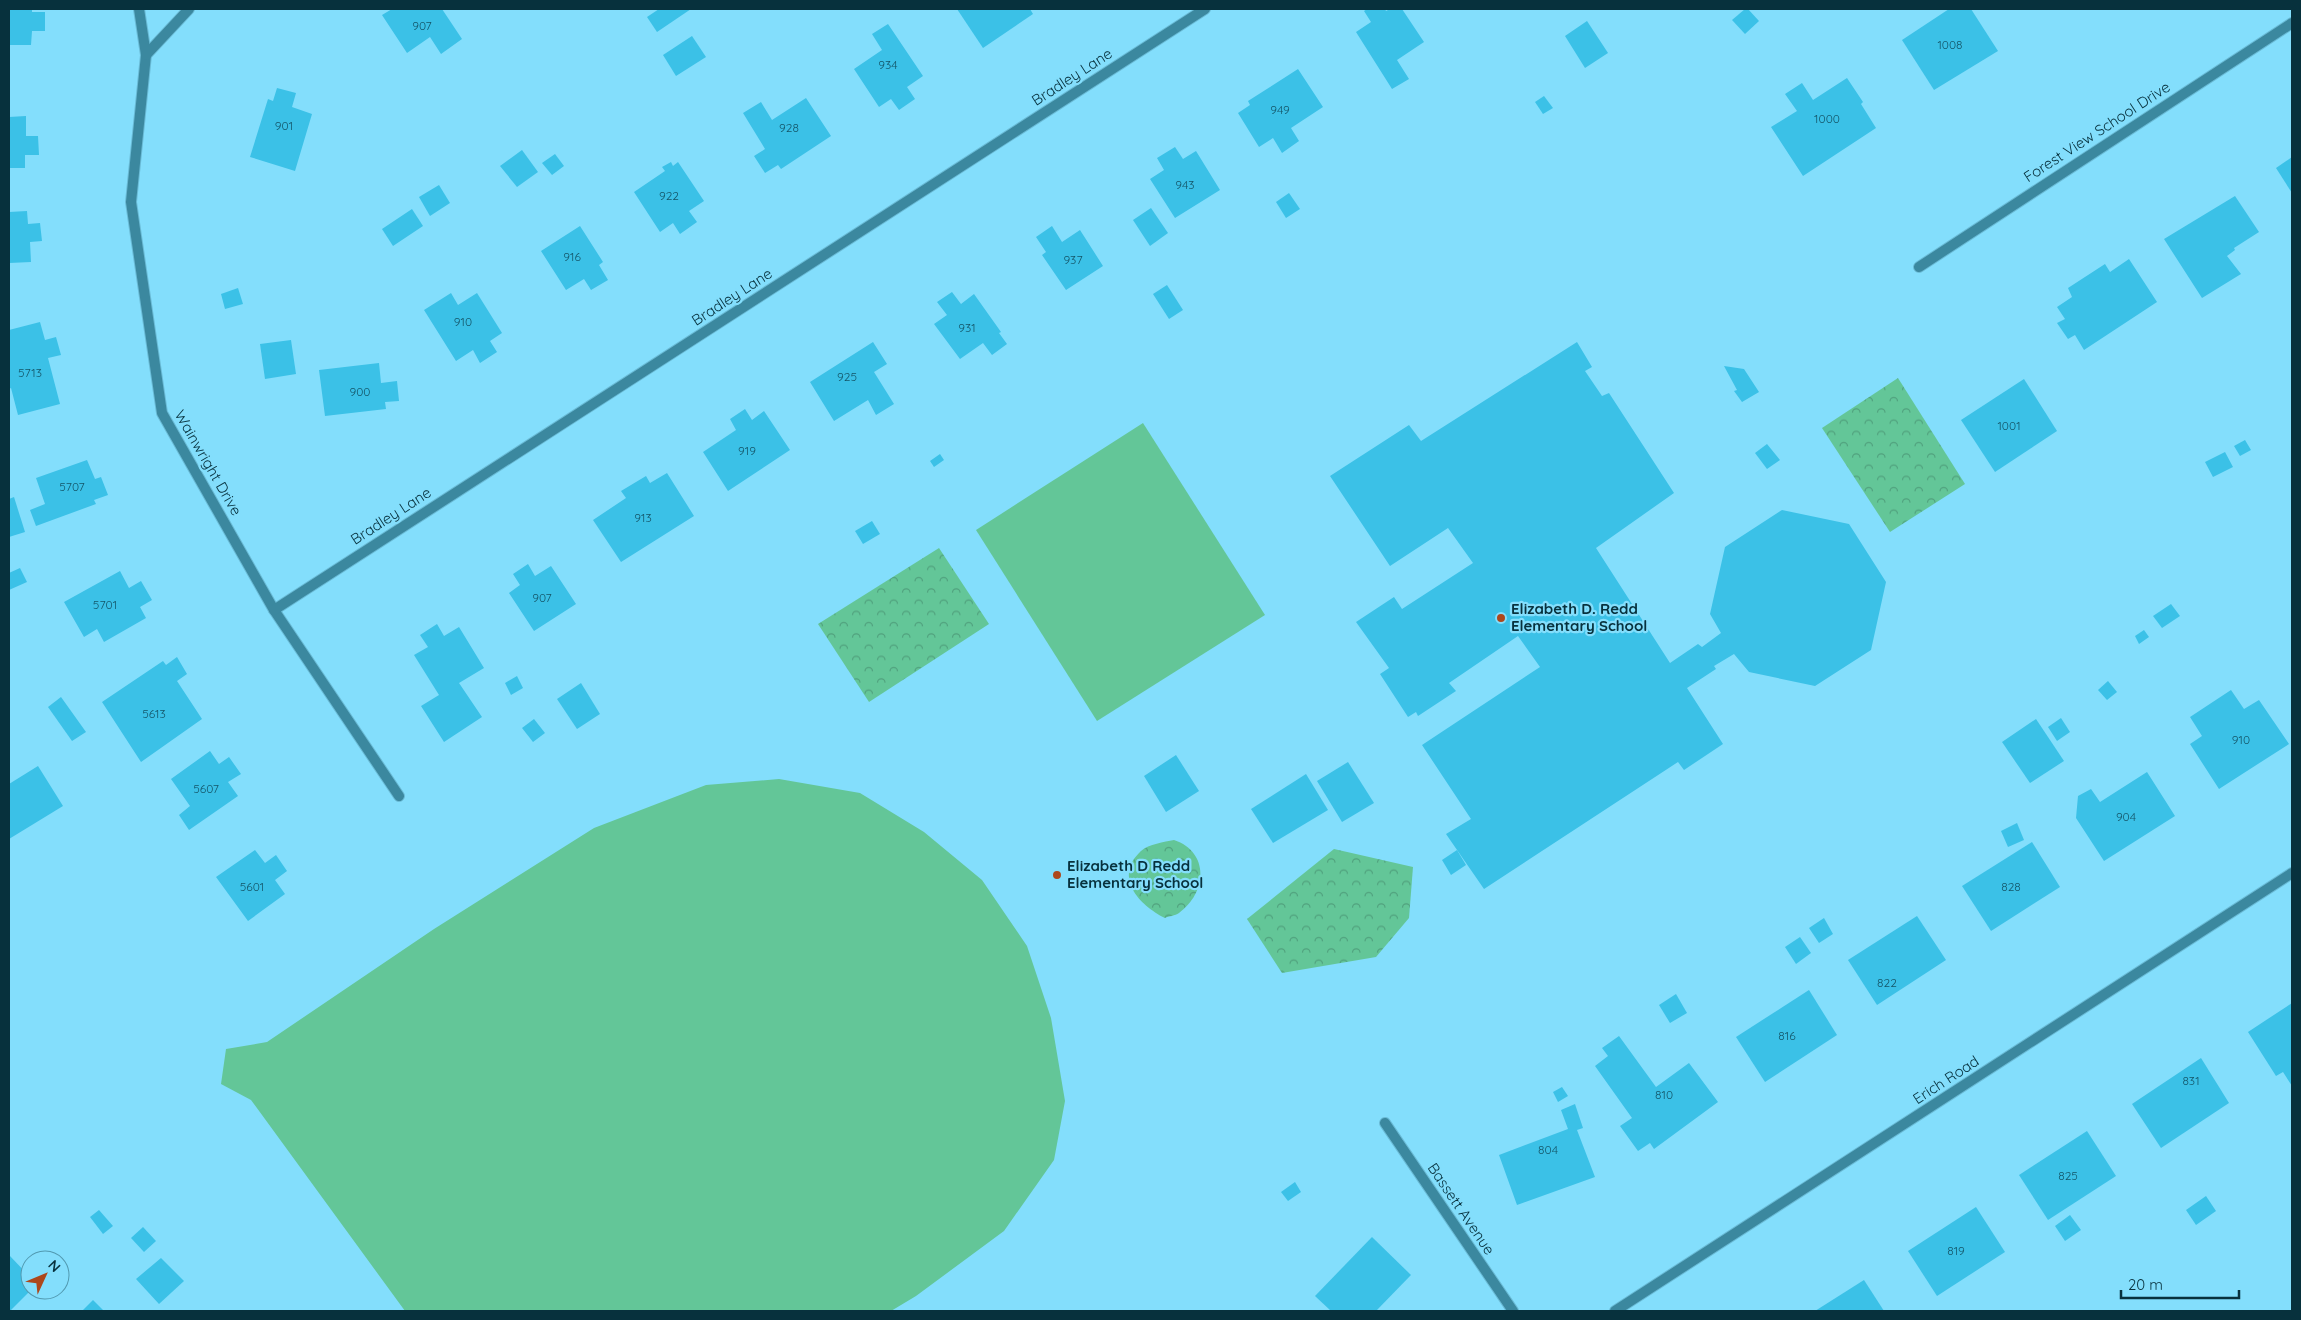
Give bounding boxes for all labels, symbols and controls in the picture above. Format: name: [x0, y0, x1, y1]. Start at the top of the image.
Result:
house number: 907: [412, 18, 432, 33]
house number: 1008: [1937, 37, 1963, 52]
street label: Bradley Lane: [1028, 44, 1116, 110]
house number: 934: [878, 57, 898, 72]
street label: Forest View School Drive: [2020, 77, 2174, 186]
house number: 949: [1270, 102, 1290, 117]
house number: 1000: [1814, 111, 1840, 126]
house number: 901: [275, 118, 293, 133]
house number: 928: [779, 120, 799, 135]
house number: 943: [1175, 177, 1195, 192]
house number: 922: [659, 188, 679, 203]
house number: 916: [563, 249, 581, 264]
house number: 937: [1063, 252, 1083, 267]
street label: Bradley Lane: [688, 264, 776, 330]
house number: 910: [454, 314, 472, 329]
house number: 931: [958, 320, 976, 335]
house number: 5713: [18, 365, 42, 380]
house number: 925: [837, 369, 857, 384]
house number: 900: [350, 384, 370, 399]
street label: Wainwright Drive: [171, 407, 246, 519]
house number: 1001: [1997, 418, 2021, 433]
house number: 919: [738, 443, 756, 458]
house number: 5707: [59, 479, 85, 494]
street label: Bradley Lane: [347, 483, 435, 549]
house number: 913: [634, 510, 652, 525]
house number: 907: [532, 590, 552, 605]
house number: 5701: [93, 597, 117, 612]
place label: Elizabeth D. Redd Elementary School: [1511, 599, 1647, 635]
marker: Elizabeth D. Redd Elementary School: [1495, 612, 1507, 624]
house number: 5613: [142, 706, 166, 721]
house number: 910: [2232, 732, 2250, 747]
house number: 5607: [193, 781, 219, 796]
house number: 904: [2116, 809, 2136, 824]
place label: Elizabeth D Redd Elementary School: [1067, 856, 1203, 892]
marker: Elizabeth D Redd Elementary School: [1051, 869, 1063, 881]
house number: 5601: [240, 879, 264, 894]
house number: 828: [2001, 879, 2021, 894]
house number: 822: [1877, 975, 1897, 990]
house number: 816: [1778, 1028, 1796, 1043]
street label: Erich Road: [1909, 1051, 1982, 1108]
house number: 831: [2182, 1073, 2200, 1088]
house number: 810: [1655, 1087, 1673, 1102]
house number: 804: [1538, 1142, 1558, 1157]
street label: Bassett Avenue: [1424, 1159, 1499, 1258]
house number: 825: [2058, 1168, 2078, 1183]
house number: 819: [1947, 1243, 1965, 1258]
north arrow: [20, 1250, 70, 1300]
text: N: [44, 1256, 64, 1276]
scale bar: [2121, 1268, 2238, 1300]
text: 20 m: [2128, 1275, 2163, 1294]

